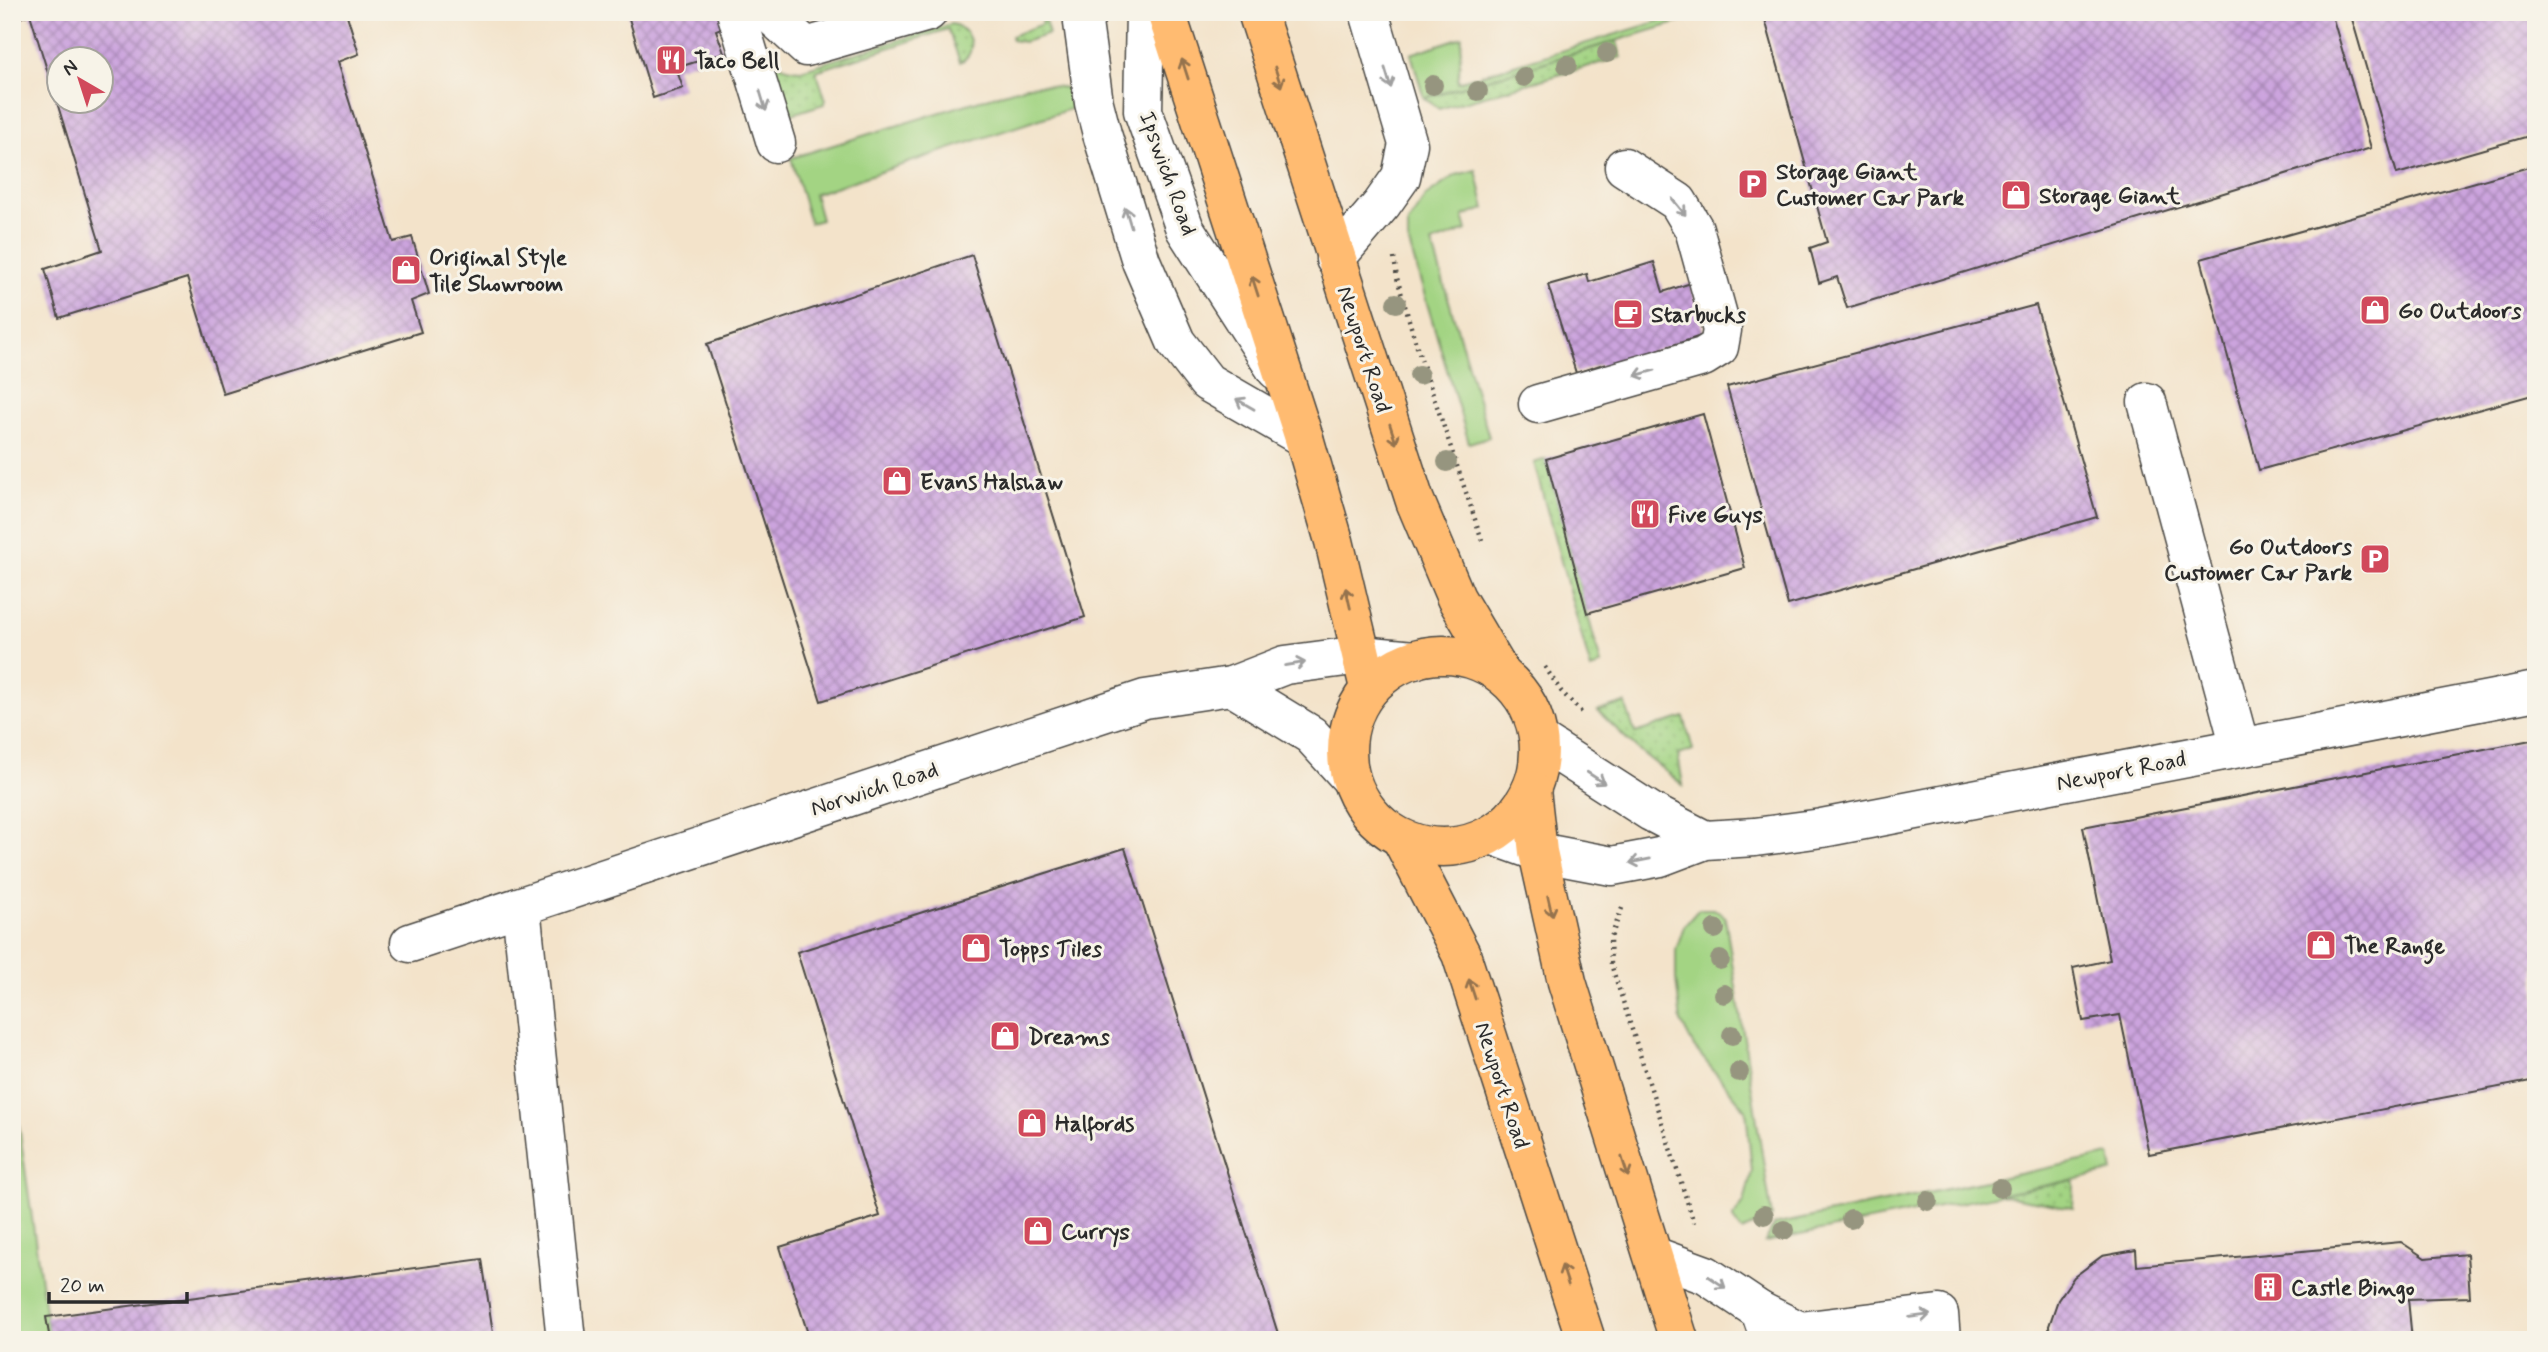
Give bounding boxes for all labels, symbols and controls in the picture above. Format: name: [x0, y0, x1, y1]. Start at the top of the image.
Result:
restaurant icon: Taco Bell: [654, 43, 688, 77]
north arrow: [46, 46, 116, 116]
place label: Taco Bell: [694, 47, 780, 77]
text: N: [57, 54, 83, 82]
one-way arrow: [1178, 59, 1191, 81]
one-way arrow: [1272, 66, 1285, 88]
one-way arrow: [1383, 66, 1396, 88]
one-way arrow: [758, 90, 771, 112]
street label: Ipswich Road: [1131, 107, 1203, 240]
place label: Storage Giant Customer Car Park: [1776, 158, 1964, 214]
parking icon: Storage Giant Customer Car Park: [1736, 167, 1770, 201]
shop icon: Storage Giant: [1999, 178, 2033, 212]
place label: Storage Giant: [2039, 182, 2181, 212]
one-way arrow: [1670, 198, 1686, 216]
one-way arrow: [1120, 207, 1133, 229]
place label: Original Style Tile Showroom: [429, 244, 568, 300]
shop icon: Original Style Tile Showroom: [389, 253, 423, 287]
one-way arrow: [1248, 275, 1261, 297]
street label: Newport Road: [1329, 282, 1398, 417]
shop icon: Go Outdoors: [2358, 293, 2392, 327]
cafe icon: Starbucks: [1611, 297, 1645, 331]
place label: Go Outdoors: [2398, 297, 2522, 327]
place label: Starbucks: [1651, 301, 1747, 331]
one-way arrow: [1635, 368, 1657, 381]
one-way arrow: [1235, 396, 1255, 410]
one-way arrow: [1388, 422, 1400, 444]
shop icon: Evans Halshaw: [880, 464, 914, 498]
place label: Evans Halshaw: [920, 468, 1063, 498]
restaurant icon: Five Guys: [1628, 497, 1662, 531]
place label: Five Guys: [1668, 501, 1763, 531]
place label: Go Outdoors Customer Car Park: [2164, 533, 2353, 589]
parking icon: Go Outdoors Customer Car Park: [2358, 542, 2392, 576]
one-way arrow: [1341, 587, 1354, 610]
one-way arrow: [1283, 657, 1306, 670]
street label: Newport Road: [2054, 745, 2189, 799]
street label: Norwich Road: [807, 755, 942, 825]
one-way arrow: [1586, 770, 1605, 785]
one-way arrow: [1629, 854, 1652, 868]
one-way arrow: [1544, 894, 1557, 917]
shop icon: The Range: [2304, 928, 2338, 962]
shop icon: Topps Tiles: [959, 931, 993, 965]
place label: The Range: [2344, 932, 2445, 965]
place label: Topps Tiles: [999, 935, 1103, 965]
one-way arrow: [1465, 978, 1477, 1000]
street label: Newport Road: [1467, 1018, 1536, 1153]
shop icon: Dreams: [988, 1019, 1022, 1053]
place label: Dreams: [1028, 1023, 1110, 1053]
shop icon: Halfords: [1015, 1106, 1049, 1140]
place label: Halfords: [1055, 1110, 1134, 1141]
one-way arrow: [1620, 1155, 1632, 1177]
shop icon: Currys: [1021, 1214, 1055, 1248]
place label: Currys: [1061, 1218, 1131, 1248]
scale bar: [49, 1261, 187, 1305]
one-way arrow: [1558, 1264, 1570, 1286]
building icon: Castle Bingo: [2251, 1270, 2285, 1304]
text: 20 m: [60, 1272, 105, 1300]
place label: Castle Bingo: [2291, 1274, 2415, 1304]
one-way arrow: [1707, 1275, 1726, 1289]
one-way arrow: [1908, 1309, 1931, 1322]

